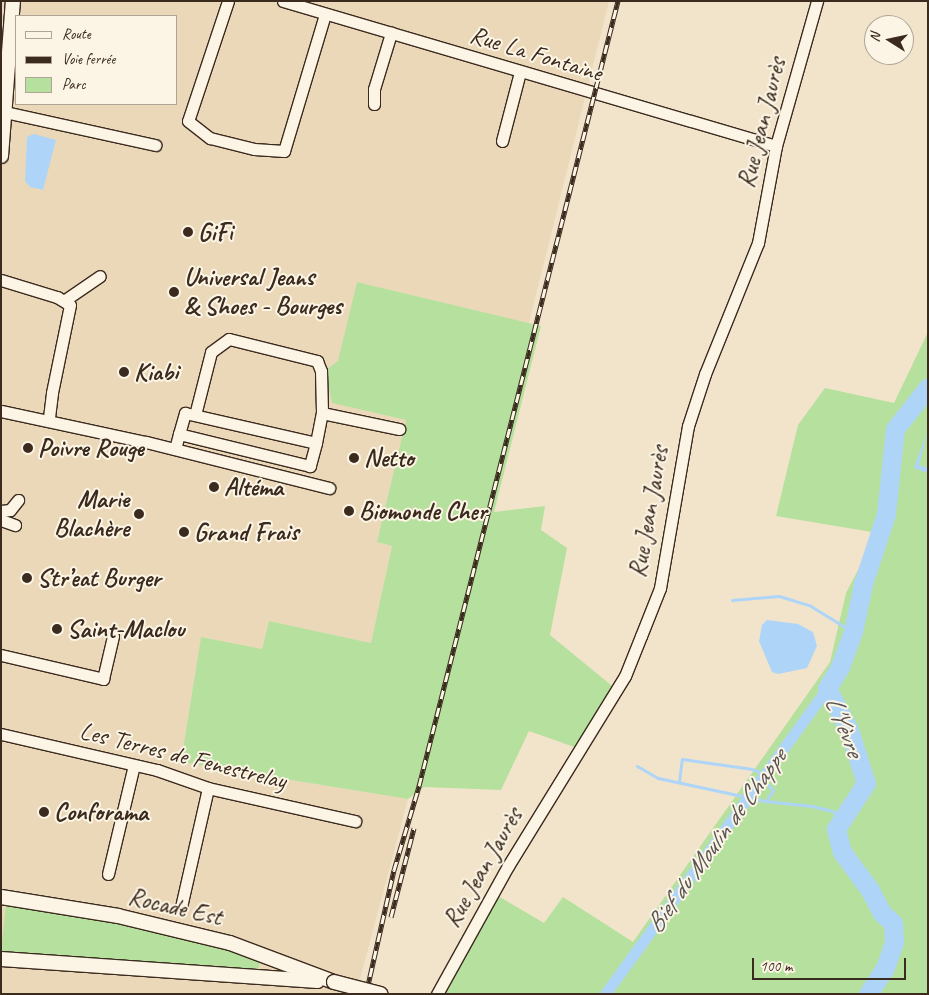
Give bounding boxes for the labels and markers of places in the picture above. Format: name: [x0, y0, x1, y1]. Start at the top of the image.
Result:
place label: GiFi: [198, 217, 232, 247]
marker: GiFi: [182, 226, 194, 238]
place label: Universal Jeans & Shoes - Bourges: [184, 263, 342, 322]
marker: Universal Jeans & Shoes - Bourges: [168, 286, 180, 298]
place label: Kiabi: [134, 357, 178, 387]
marker: Kiabi: [118, 366, 130, 378]
place label: Poivre Rouge: [38, 433, 144, 463]
marker: Poivre Rouge: [22, 442, 34, 454]
place label: Netto: [364, 443, 414, 473]
marker: Netto: [348, 452, 360, 464]
place label: Altéma: [224, 472, 283, 502]
marker: Altéma: [208, 481, 220, 493]
place label: Marie Blachère: [54, 485, 129, 544]
place label: Biomonde Cher: [359, 496, 487, 526]
marker: Biomonde Cher: [343, 505, 355, 517]
marker: Marie Blachère: [133, 508, 145, 520]
place label: Grand Frais: [194, 517, 299, 547]
marker: Grand Frais: [178, 526, 190, 538]
place label: Str’eat Burger: [37, 563, 161, 593]
marker: Str’eat Burger: [21, 572, 33, 584]
place label: Saint-Maclou: [67, 614, 184, 644]
marker: Saint-Maclou: [51, 623, 63, 635]
place label: Conforama: [54, 797, 148, 827]
marker: Conforama: [38, 806, 50, 818]

